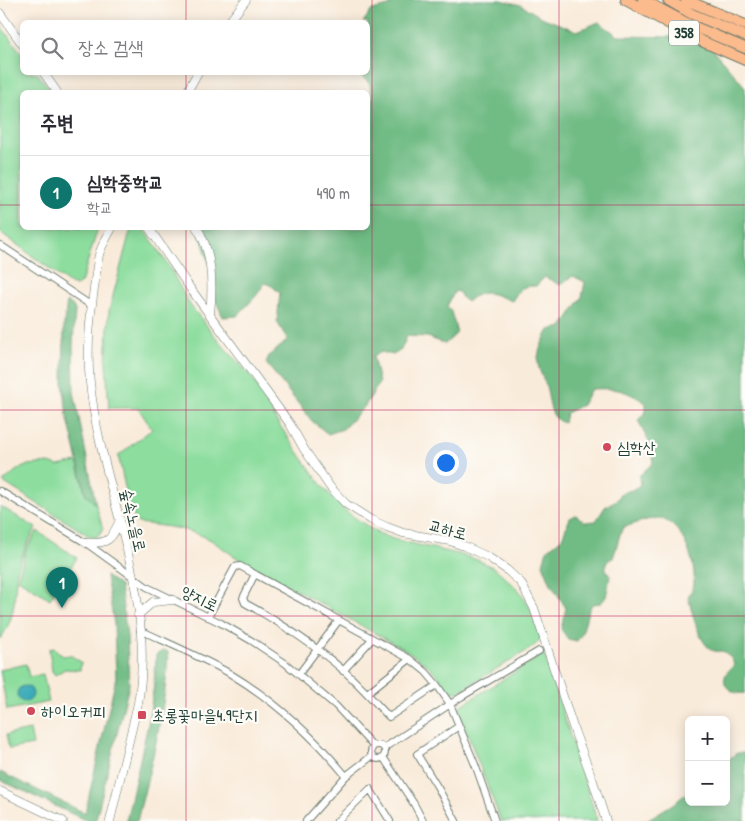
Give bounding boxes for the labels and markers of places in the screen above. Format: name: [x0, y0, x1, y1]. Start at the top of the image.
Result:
place label: 심학산: [617, 436, 656, 458]
marker: 심학산: [601, 441, 613, 453]
pin: 1: [46, 567, 78, 608]
place label: 하이오커피: [41, 700, 105, 722]
place label: 초롱꽃마을4.9단지: [152, 704, 257, 726]
marker: 하이오커피: [25, 705, 37, 717]
marker: 초롱꽃마을4.9단지: [136, 709, 148, 721]

